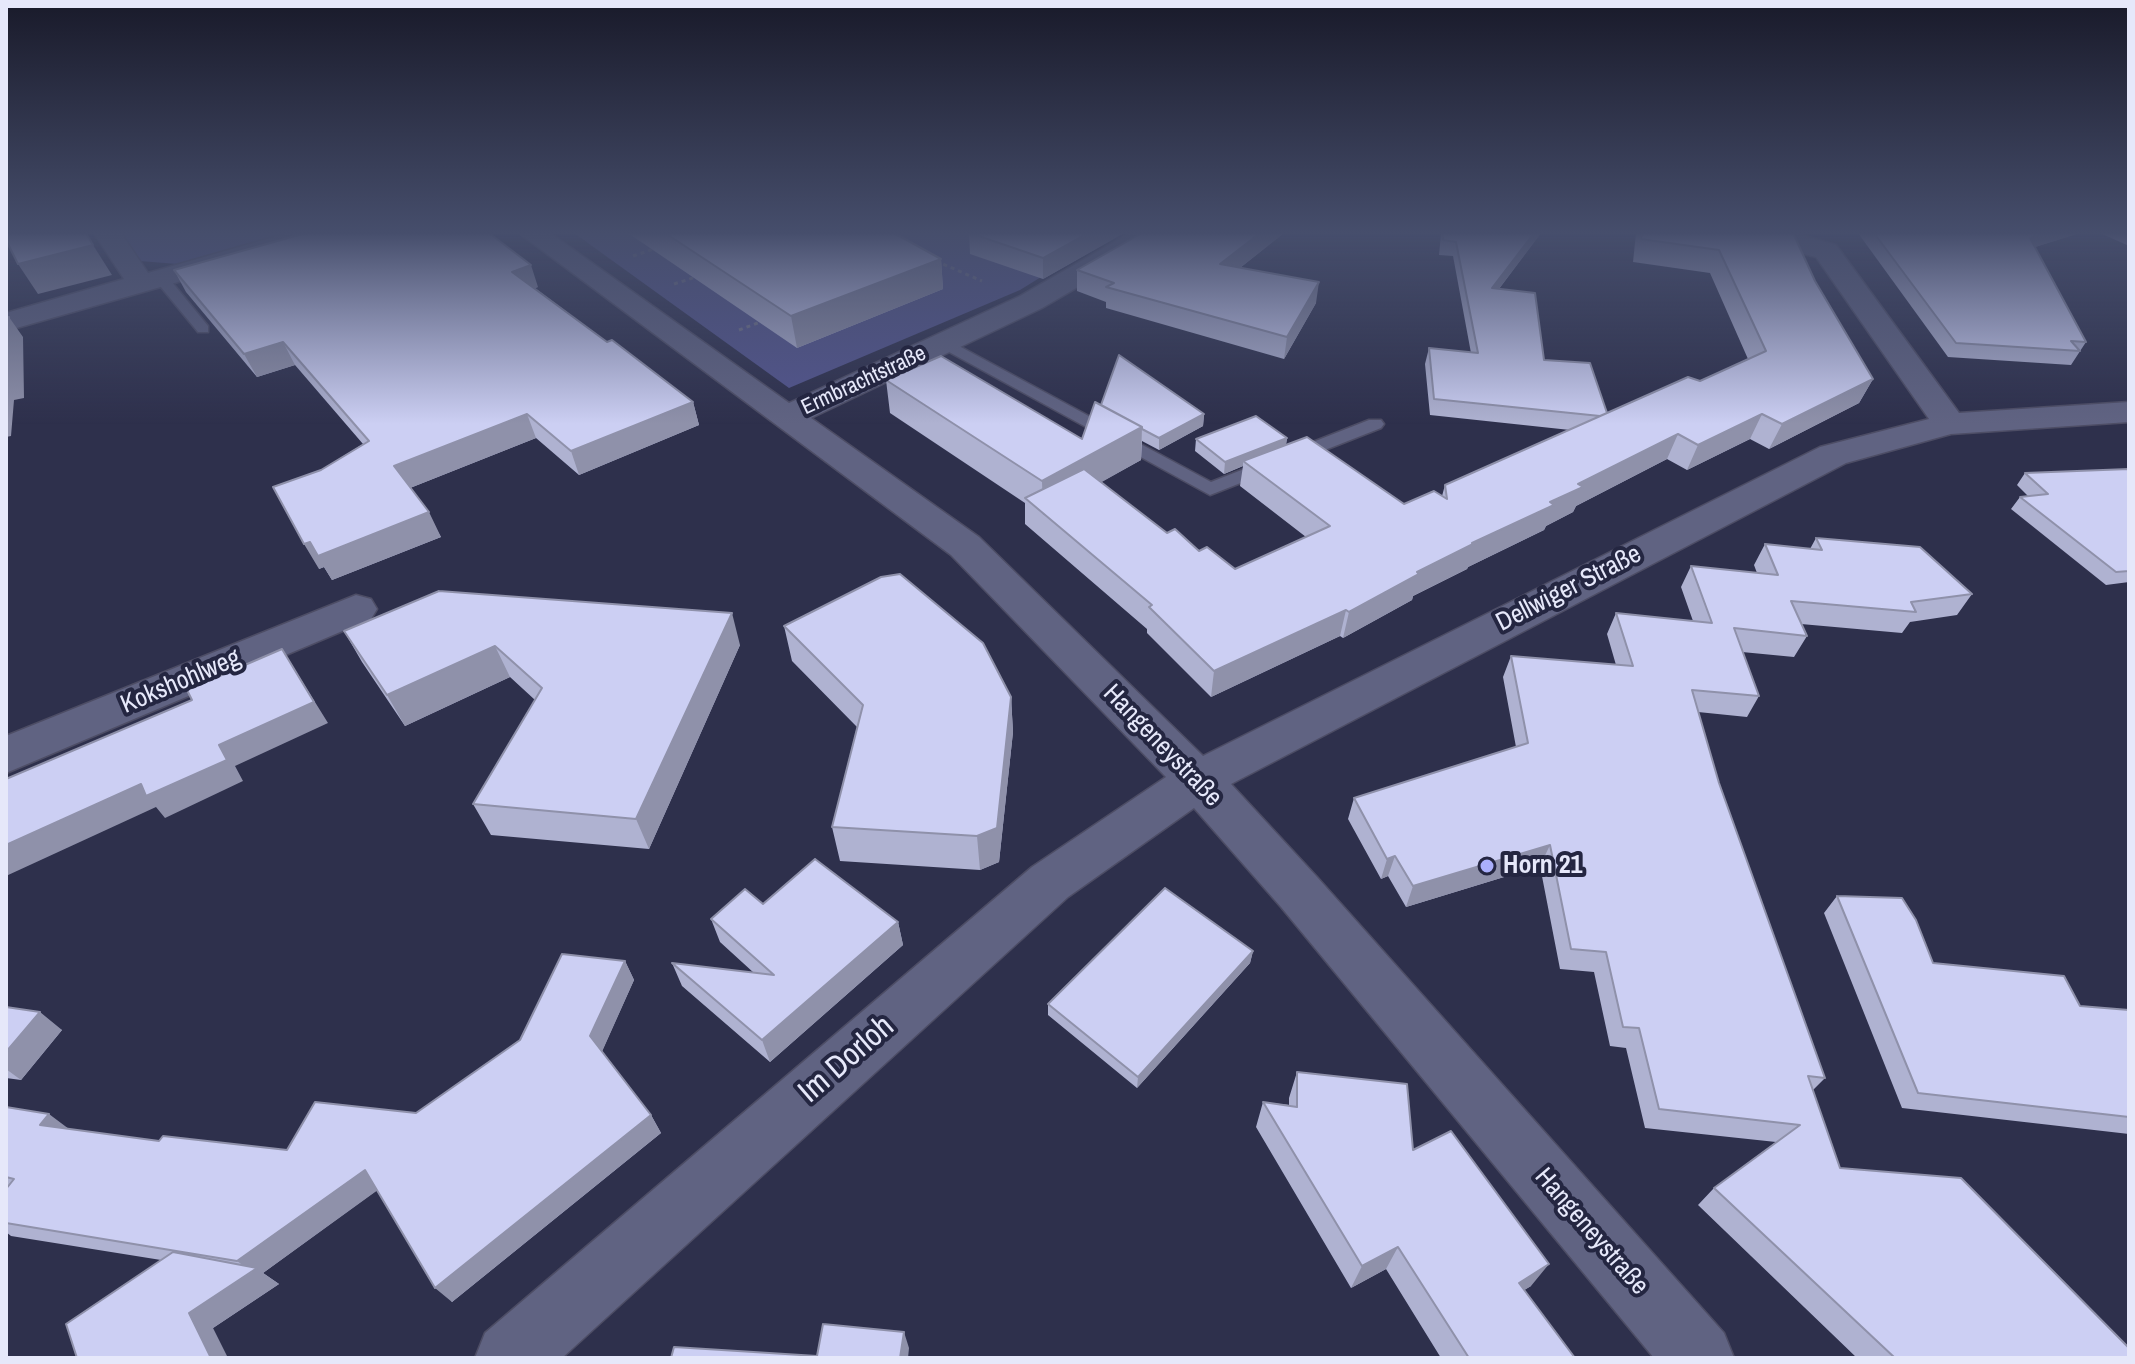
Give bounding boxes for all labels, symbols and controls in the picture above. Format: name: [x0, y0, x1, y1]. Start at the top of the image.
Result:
street label: Ermbrachtstraße: [798, 341, 930, 421]
street label: Dellwiger Straße: [1491, 539, 1647, 639]
street label: Kokshohlweg: [117, 643, 245, 721]
street label: Hangeneystraße: [1096, 678, 1228, 814]
place label: Horn 21: [1503, 850, 1582, 882]
marker: Horn 21: [1478, 857, 1496, 875]
street label: Im Dorloh: [791, 1008, 903, 1112]
street label: Hangeneystraße: [1528, 1162, 1654, 1302]

